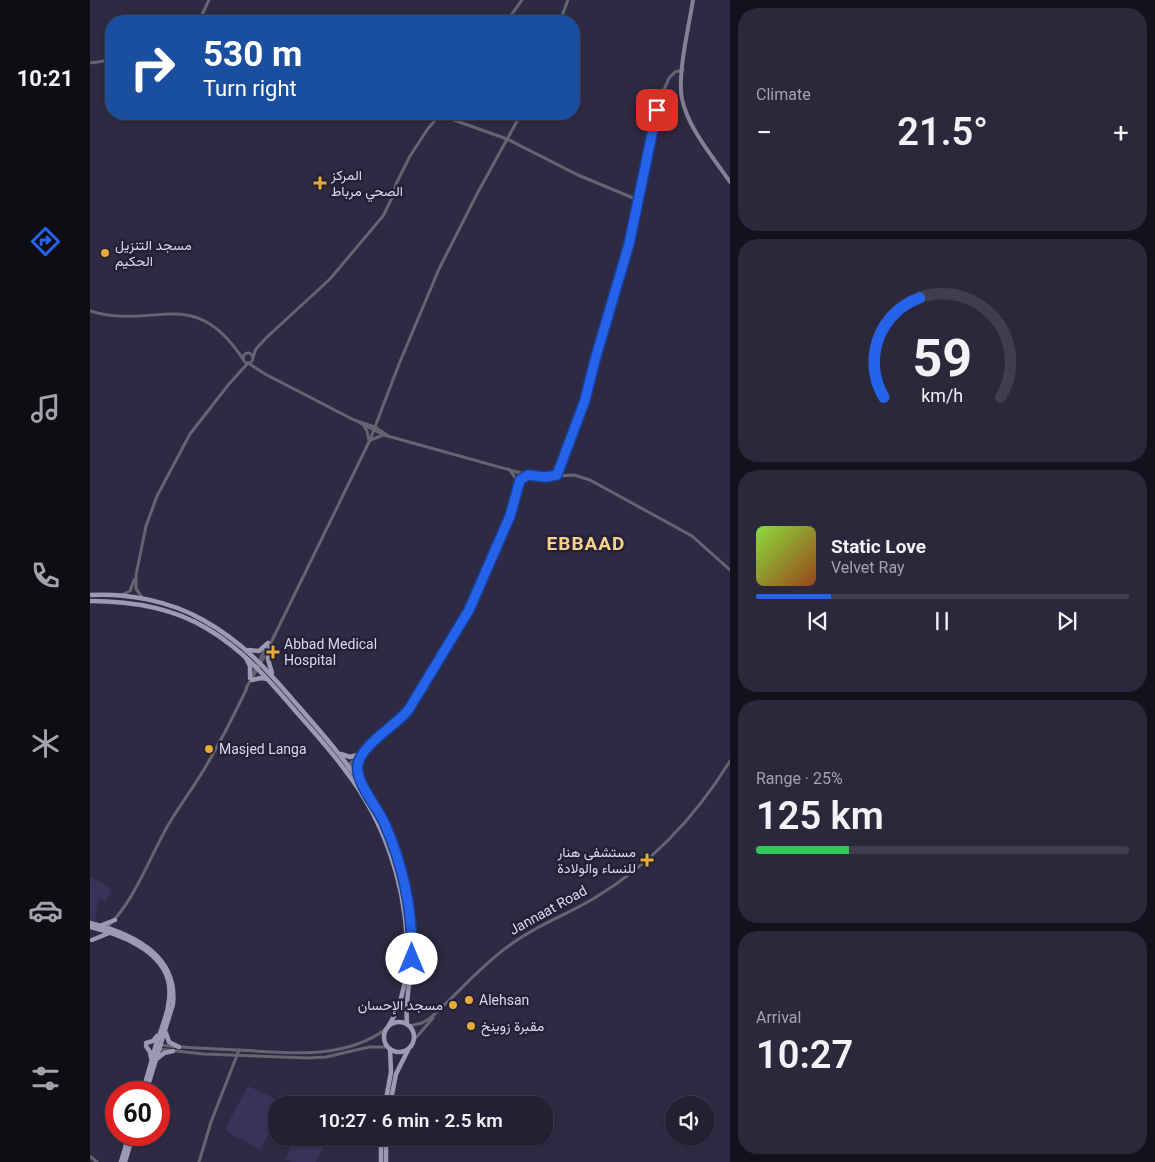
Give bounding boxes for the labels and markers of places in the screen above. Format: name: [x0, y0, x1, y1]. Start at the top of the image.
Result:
pin: [636, 89, 678, 131]
place label: المركز الصحي مرباط: [330, 167, 403, 203]
marker: المركز الصحي مرباط: [313, 176, 327, 190]
place label: مسجد التنزيل الحكيم: [115, 237, 192, 270]
marker: مسجد التنزيل الحكيم: [99, 247, 111, 259]
place label: Abbad Medical Hospital: [284, 636, 377, 668]
marker: Abbad Medical Hospital: [266, 645, 280, 659]
place label: Masjed Langa: [219, 741, 307, 757]
marker: Masjed Langa: [203, 743, 215, 755]
place label: مستشفى هنار للنساء والولادة: [556, 844, 636, 877]
marker: مستشفى هنار للنساء والولادة: [640, 853, 654, 867]
place label: Alehsan: [479, 992, 529, 1008]
marker: Alehsan: [463, 994, 475, 1006]
place label: مسجد الإحسان: [358, 997, 443, 1015]
marker: مسجد الإحسان: [447, 999, 459, 1011]
place label: مقبرة زوينخ: [481, 1018, 544, 1037]
marker: مقبرة زوينخ: [465, 1020, 477, 1032]

